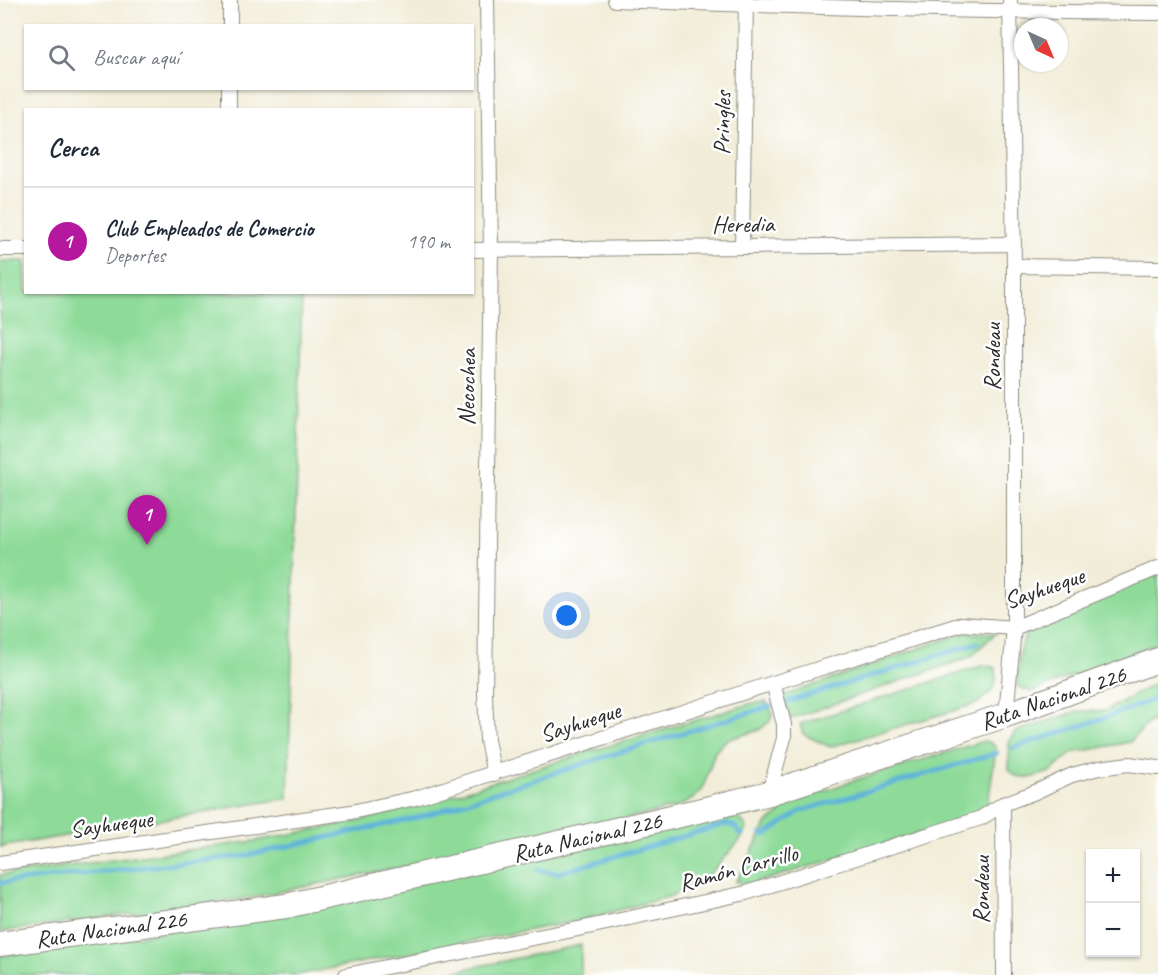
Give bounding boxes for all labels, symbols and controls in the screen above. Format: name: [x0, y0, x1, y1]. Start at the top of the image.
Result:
north arrow: [1014, 18, 1068, 72]
search box: [24, 24, 474, 90]
icon: search: [45, 41, 78, 74]
text: Buscar aquí: [93, 43, 179, 71]
street label: Pringles: [706, 89, 738, 155]
text: Cerca: [48, 131, 98, 164]
street label: Heredia: [712, 208, 776, 240]
text: Club Empleados de Comercio: [105, 215, 313, 243]
text: 1: [63, 229, 72, 254]
text: 190 m: [407, 229, 450, 254]
text: Deportes: [105, 243, 165, 268]
street label: Rondeau: [977, 321, 1007, 391]
street label: Necochea: [451, 347, 483, 426]
pin: 1: [128, 496, 166, 545]
street label: Sayhueque: [1000, 560, 1090, 616]
your location: [552, 601, 581, 630]
street label: Ruta Nacional 226: [976, 659, 1131, 737]
street label: Sayhueque: [536, 694, 626, 749]
street label: Sayhueque: [68, 803, 156, 845]
street label: Ruta Nacional 226: [510, 805, 666, 869]
street label: Ramón Carrillo: [675, 837, 802, 898]
map controls: [1086, 849, 1140, 957]
button: +: [1086, 849, 1140, 903]
street label: Rondeau: [966, 854, 996, 924]
street label: Ruta Nacional 226: [34, 903, 190, 954]
button: −: [1086, 903, 1140, 957]

